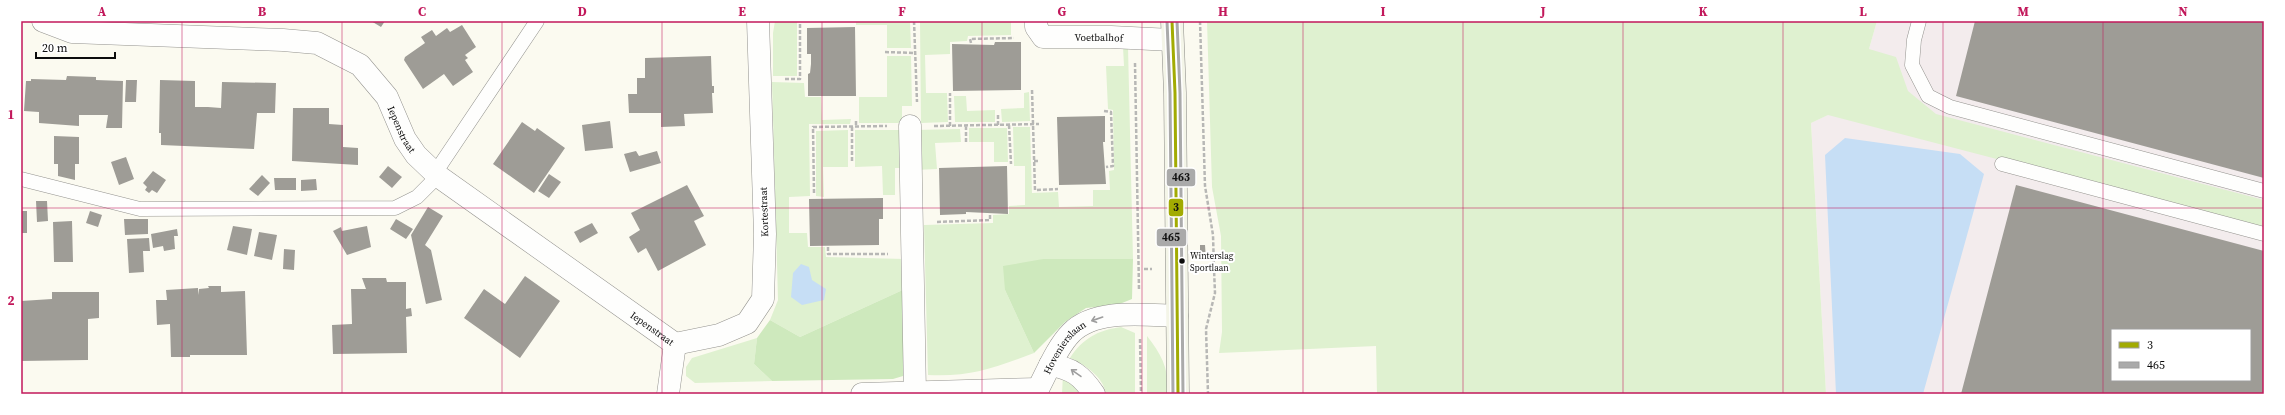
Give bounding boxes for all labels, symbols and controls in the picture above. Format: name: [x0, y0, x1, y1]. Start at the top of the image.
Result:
text: A: [98, 3, 107, 20]
text: B: [258, 3, 267, 20]
text: C: [418, 3, 426, 20]
text: D: [577, 3, 587, 20]
text: E: [738, 3, 746, 20]
text: F: [898, 3, 906, 20]
text: G: [1058, 3, 1067, 20]
text: H: [1218, 3, 1228, 20]
text: I: [1380, 3, 1386, 20]
text: J: [1539, 3, 1546, 20]
text: K: [1698, 3, 1708, 20]
text: L: [1859, 3, 1867, 20]
text: M: [2017, 3, 2029, 20]
text: N: [2178, 3, 2188, 20]
street label: Voetbalhof: [1074, 30, 1125, 44]
scale bar: [36, 34, 115, 60]
text: 20 m: [42, 40, 68, 56]
street label: Iepenstraat: [385, 104, 419, 156]
text: 1: [7, 106, 15, 123]
line badge: 463: [1166, 168, 1196, 187]
text: 463: [1172, 170, 1190, 185]
street label: Kortestraat: [757, 186, 771, 237]
line badge: 3: [1168, 198, 1184, 217]
text: 3: [1173, 200, 1179, 215]
line badge: 465: [1156, 228, 1187, 247]
text: 465: [1162, 230, 1180, 245]
place label: Winterslag Sportlaan: [1190, 250, 1234, 274]
marker: Winterslag Sportlaan: [1177, 256, 1187, 266]
text: 2: [7, 292, 15, 309]
street label: Iepenstraat: [628, 308, 678, 348]
one-way arrow: [1092, 315, 1104, 323]
street label: Hovenierslaan: [1040, 317, 1088, 376]
legend: [2111, 329, 2251, 381]
text: 3: [2147, 337, 2153, 353]
text: 465: [2147, 357, 2165, 373]
one-way arrow: [1071, 369, 1082, 377]

